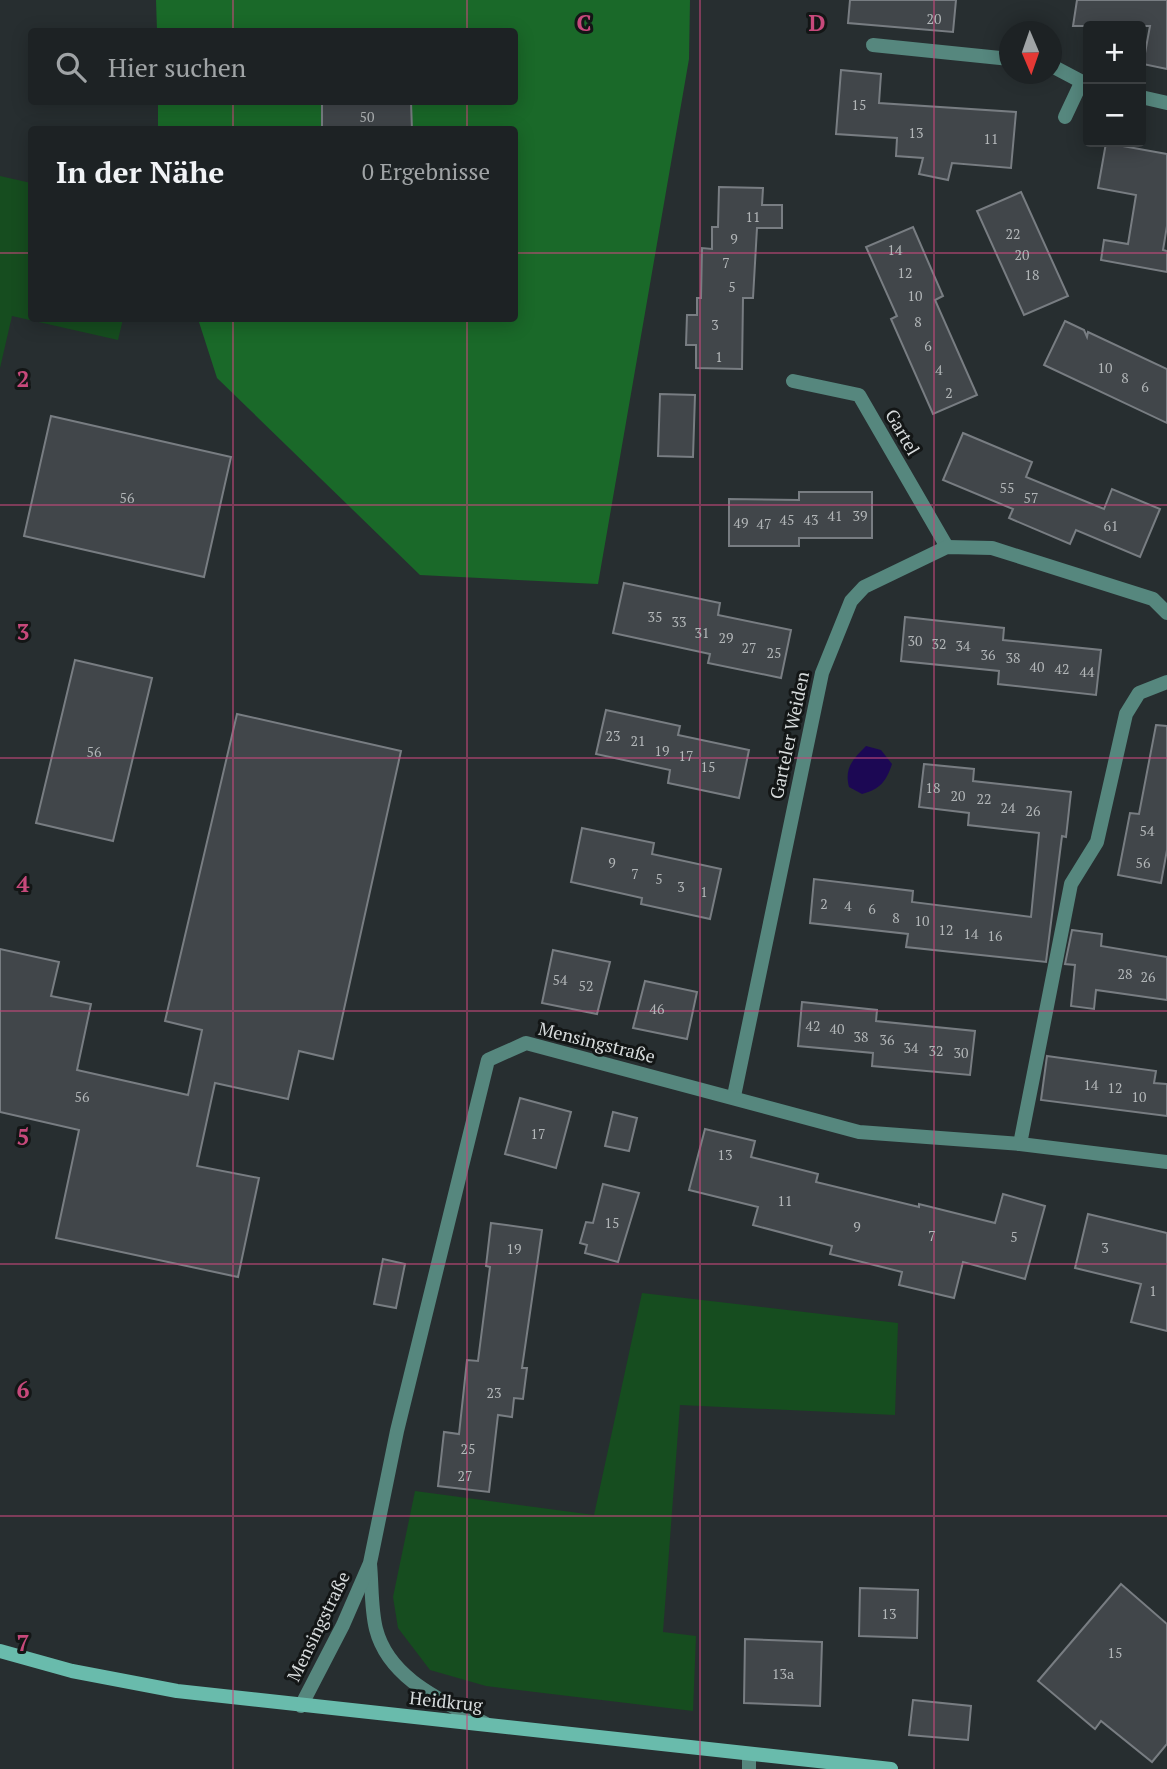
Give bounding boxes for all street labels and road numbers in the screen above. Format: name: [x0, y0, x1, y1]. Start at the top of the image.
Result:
street label: Gartel: [880, 405, 926, 459]
street label: Garteler Weiden: [764, 669, 814, 801]
street label: Mensingstraße: [536, 1016, 658, 1068]
street label: Mensingstraße: [281, 1567, 355, 1685]
street label: Heidkrug: [408, 1685, 484, 1717]

